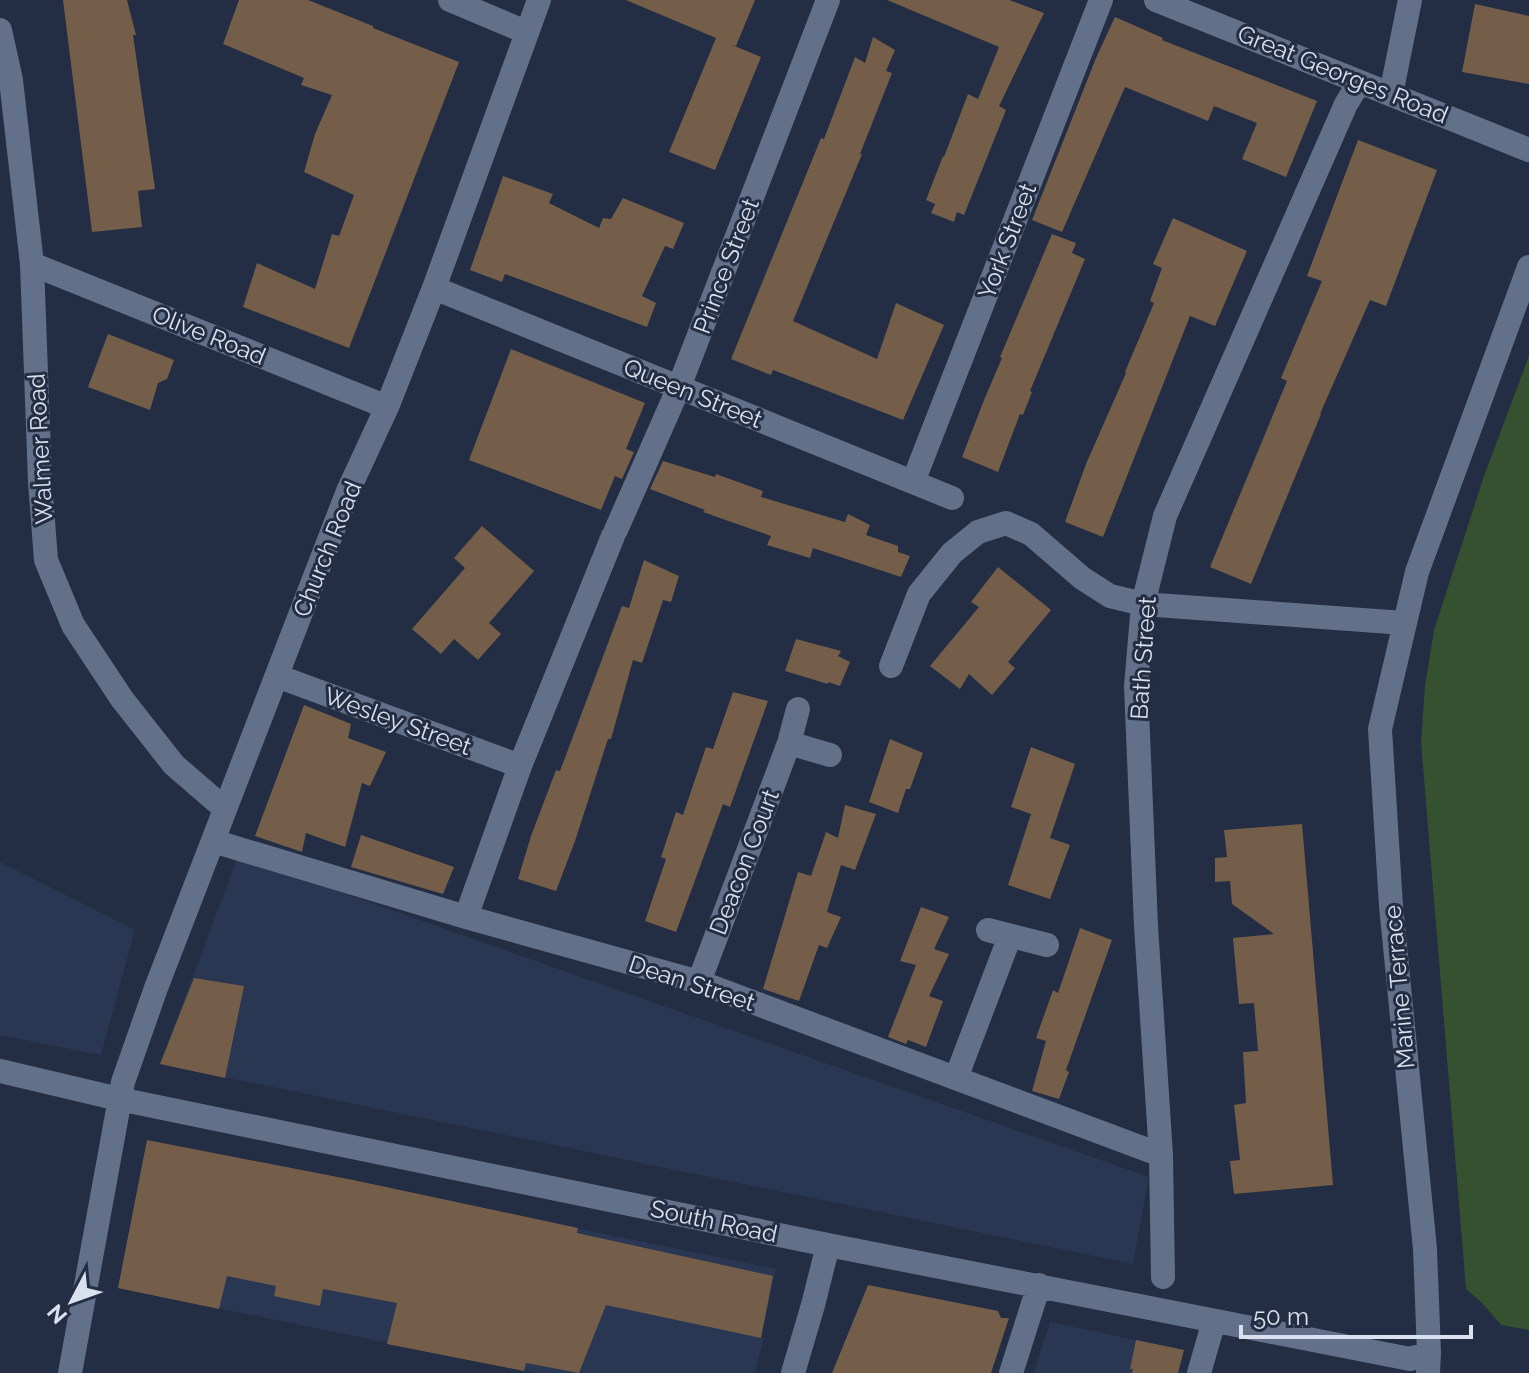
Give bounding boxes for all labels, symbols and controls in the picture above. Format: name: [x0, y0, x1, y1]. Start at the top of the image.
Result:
street label: Great Georges Road: [1234, 19, 1452, 129]
street label: York Street: [972, 179, 1042, 303]
street label: Prince Street: [687, 194, 765, 338]
street label: Olive Road: [148, 299, 270, 371]
street label: Queen Street: [619, 352, 767, 434]
street label: Walmer Road: [22, 373, 58, 525]
street label: Church Road: [287, 477, 367, 621]
street label: Bath Street: [1124, 595, 1162, 721]
street label: Wesley Street: [320, 681, 476, 761]
street label: Deacon Court: [703, 785, 785, 939]
street label: Marine Terrace: [1377, 904, 1421, 1070]
street label: Dean Street: [625, 949, 759, 1017]
street label: South Road: [648, 1193, 780, 1249]
north arrow: [32, 1261, 112, 1341]
scale bar: [1241, 1289, 1471, 1339]
text: N: [42, 1299, 72, 1329]
text: 50 m: [1253, 1302, 1309, 1331]

